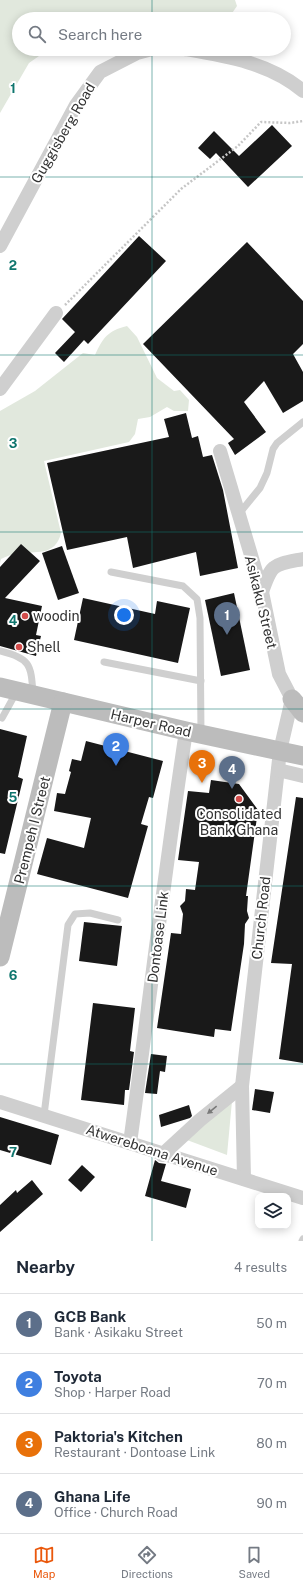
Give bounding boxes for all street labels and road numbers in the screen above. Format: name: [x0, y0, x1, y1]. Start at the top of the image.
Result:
street label: Guggisberg Road: [28, 80, 98, 186]
street label: Asikaku Street: [242, 554, 280, 650]
street label: Harper Road: [109, 706, 193, 740]
street label: Prempeh I Street: [11, 775, 53, 885]
street label: Church Road: [249, 876, 273, 960]
street label: Dontoase Link: [144, 890, 172, 984]
street label: Atwereboana Avenue: [84, 1121, 220, 1179]

